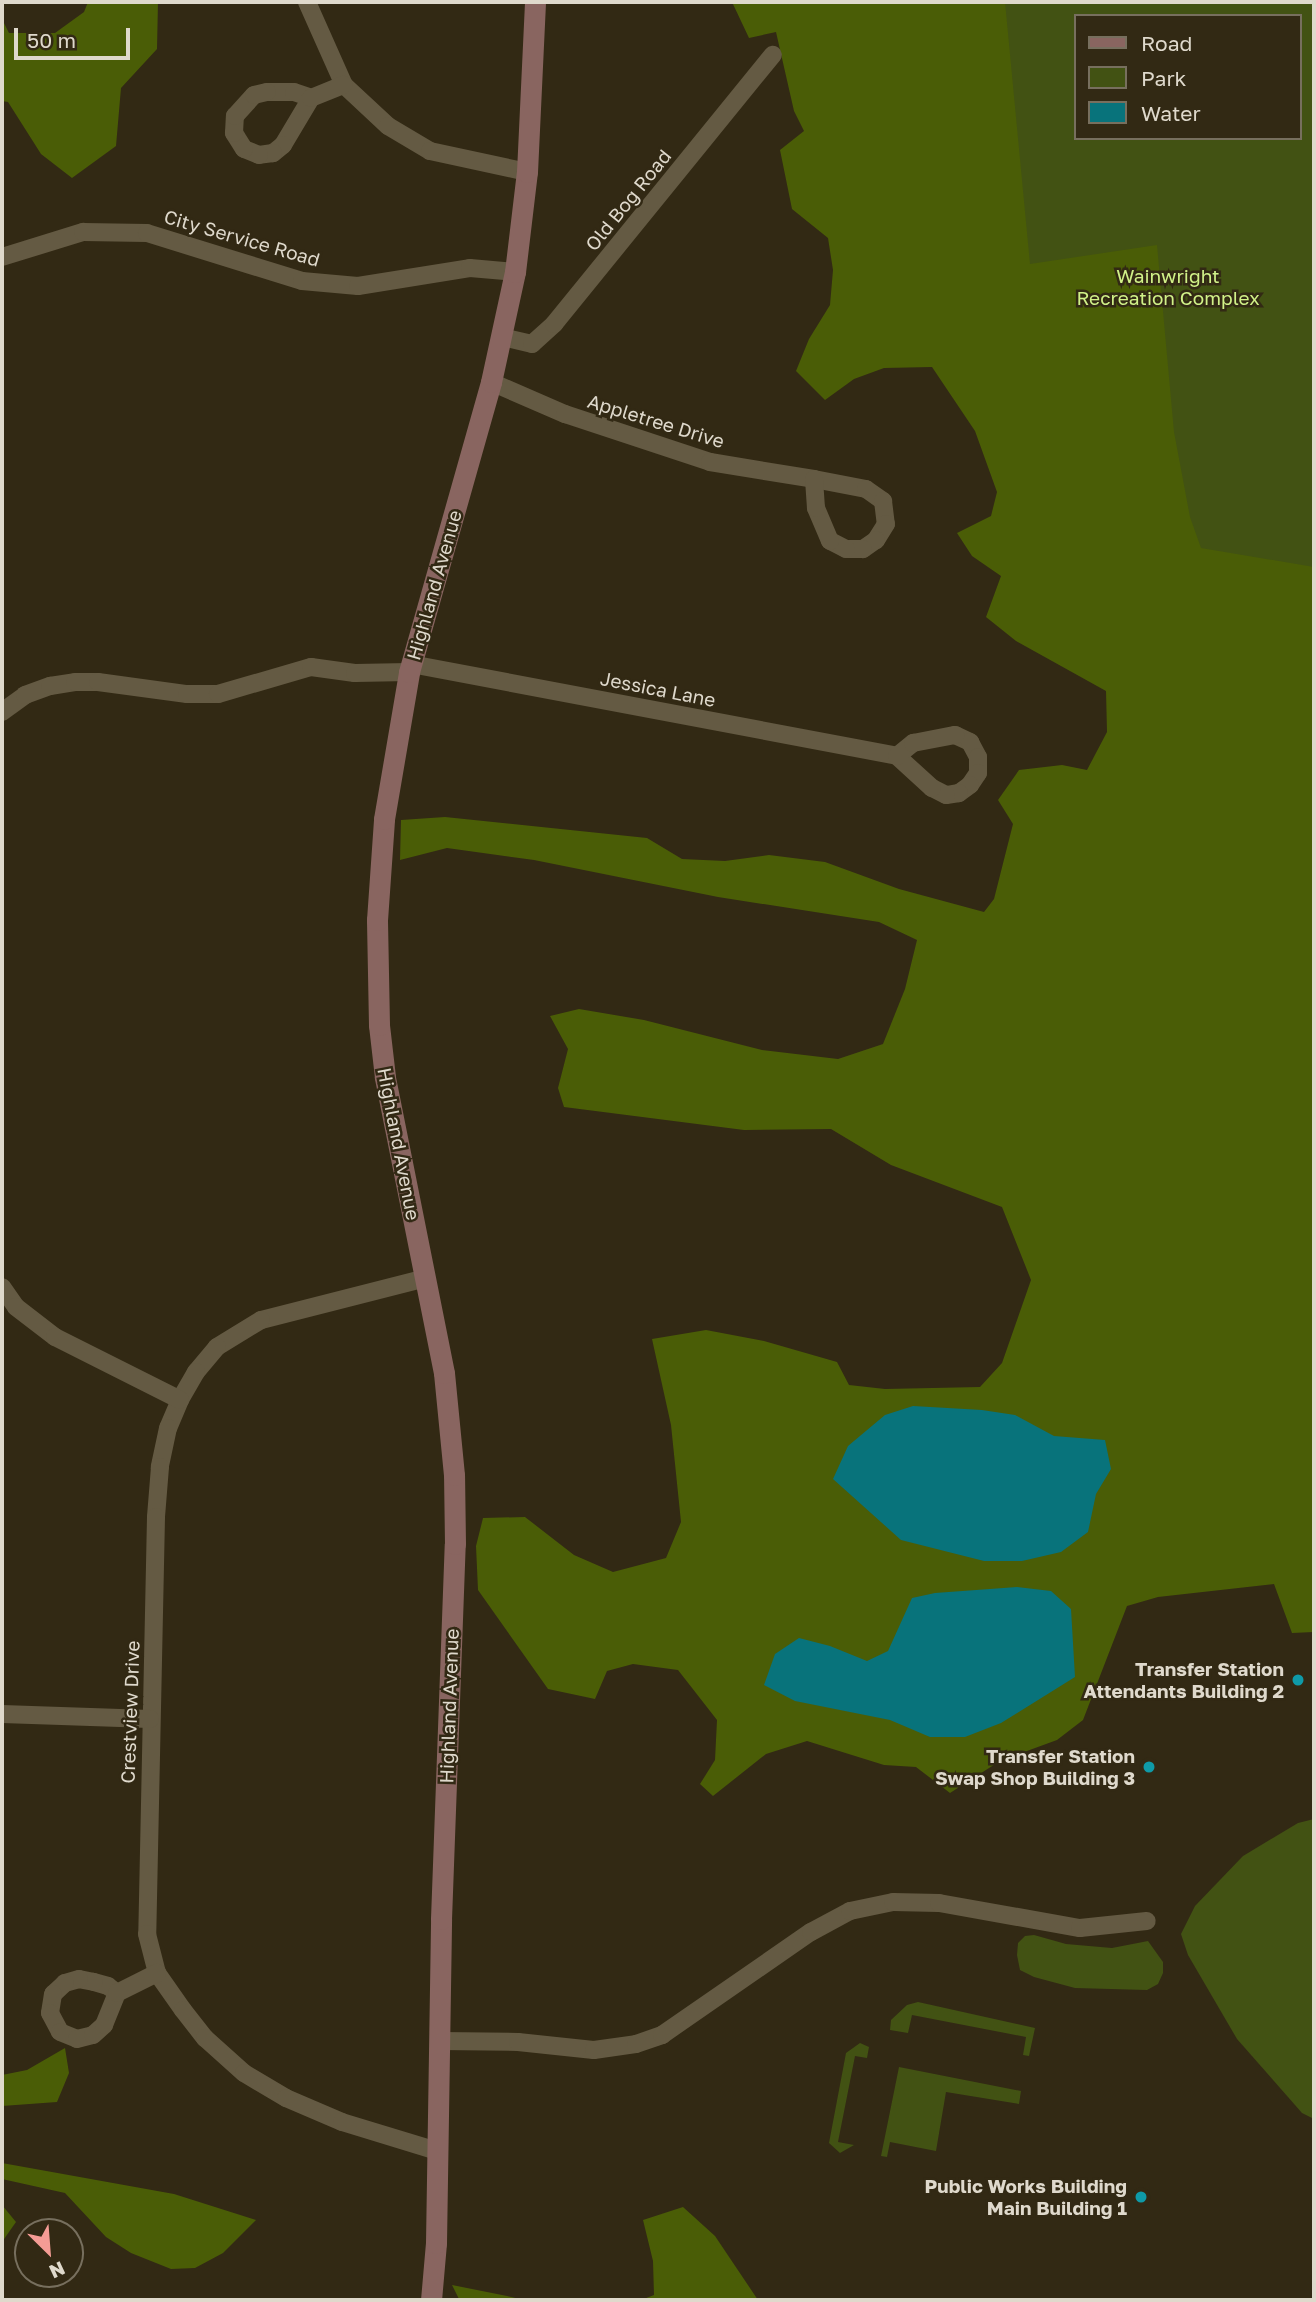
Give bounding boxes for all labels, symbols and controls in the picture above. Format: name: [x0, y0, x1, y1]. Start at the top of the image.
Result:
scale bar: [18, 14, 133, 58]
legend: [1074, 14, 1302, 140]
text: 50 m: [27, 27, 76, 53]
text: Road: [1141, 30, 1192, 56]
text: Park: [1141, 65, 1186, 91]
text: Water: [1141, 100, 1201, 126]
street label: Old Bog Road: [580, 145, 676, 255]
street label: City Service Road: [162, 205, 322, 271]
park label: Wainwright Recreation Complex: [1076, 265, 1260, 309]
street label: Appletree Drive: [585, 389, 727, 453]
street label: Highland Avenue: [402, 507, 466, 663]
street label: Jessica Lane: [598, 667, 718, 711]
street label: Highland Avenue: [373, 1066, 425, 1222]
street label: Highland Avenue: [435, 1628, 463, 1784]
street label: Crestview Drive: [116, 1640, 144, 1784]
place label: Transfer Station Attendants Building 2: [1084, 1658, 1284, 1702]
marker: Transfer Station Attendants Building 2: [1290, 1672, 1306, 1688]
place label: Transfer Station Swap Shop Building 3: [935, 1745, 1135, 1789]
marker: Transfer Station Swap Shop Building 3: [1141, 1759, 1157, 1775]
place label: Public Works Building Main Building 1: [925, 2175, 1127, 2219]
marker: Public Works Building Main Building 1: [1133, 2189, 1149, 2205]
north arrow: [14, 2218, 84, 2288]
text: N: [46, 2257, 69, 2284]

